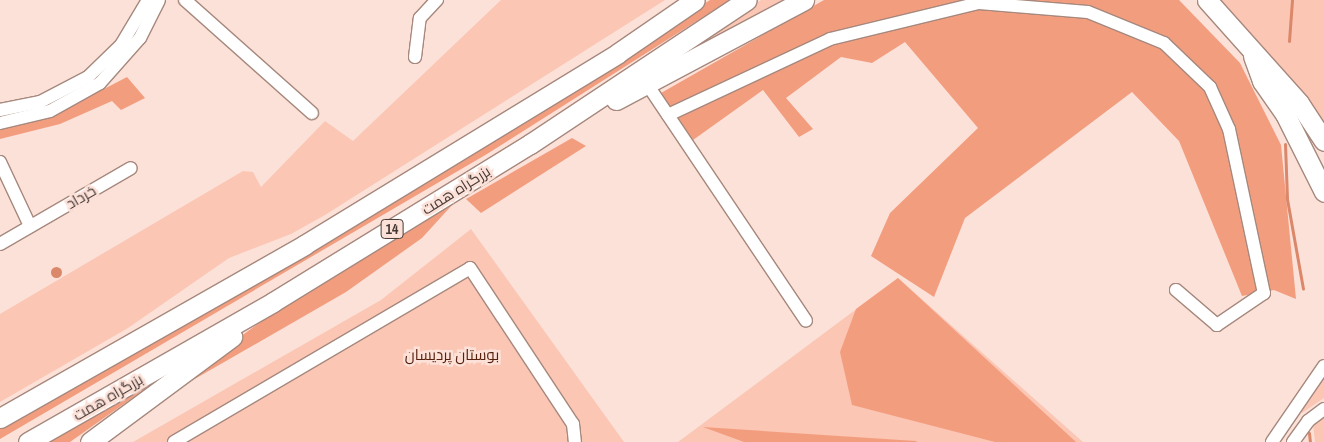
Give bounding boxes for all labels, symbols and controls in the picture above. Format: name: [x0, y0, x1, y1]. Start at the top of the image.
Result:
street label: بزرگراه همت: [418, 162, 494, 218]
street label: خرداد: [63, 181, 99, 213]
road number: 14: [380, 218, 404, 240]
park label: بوستان پردیسان: [405, 346, 499, 364]
street label: بزرگراه همت: [70, 370, 146, 424]

